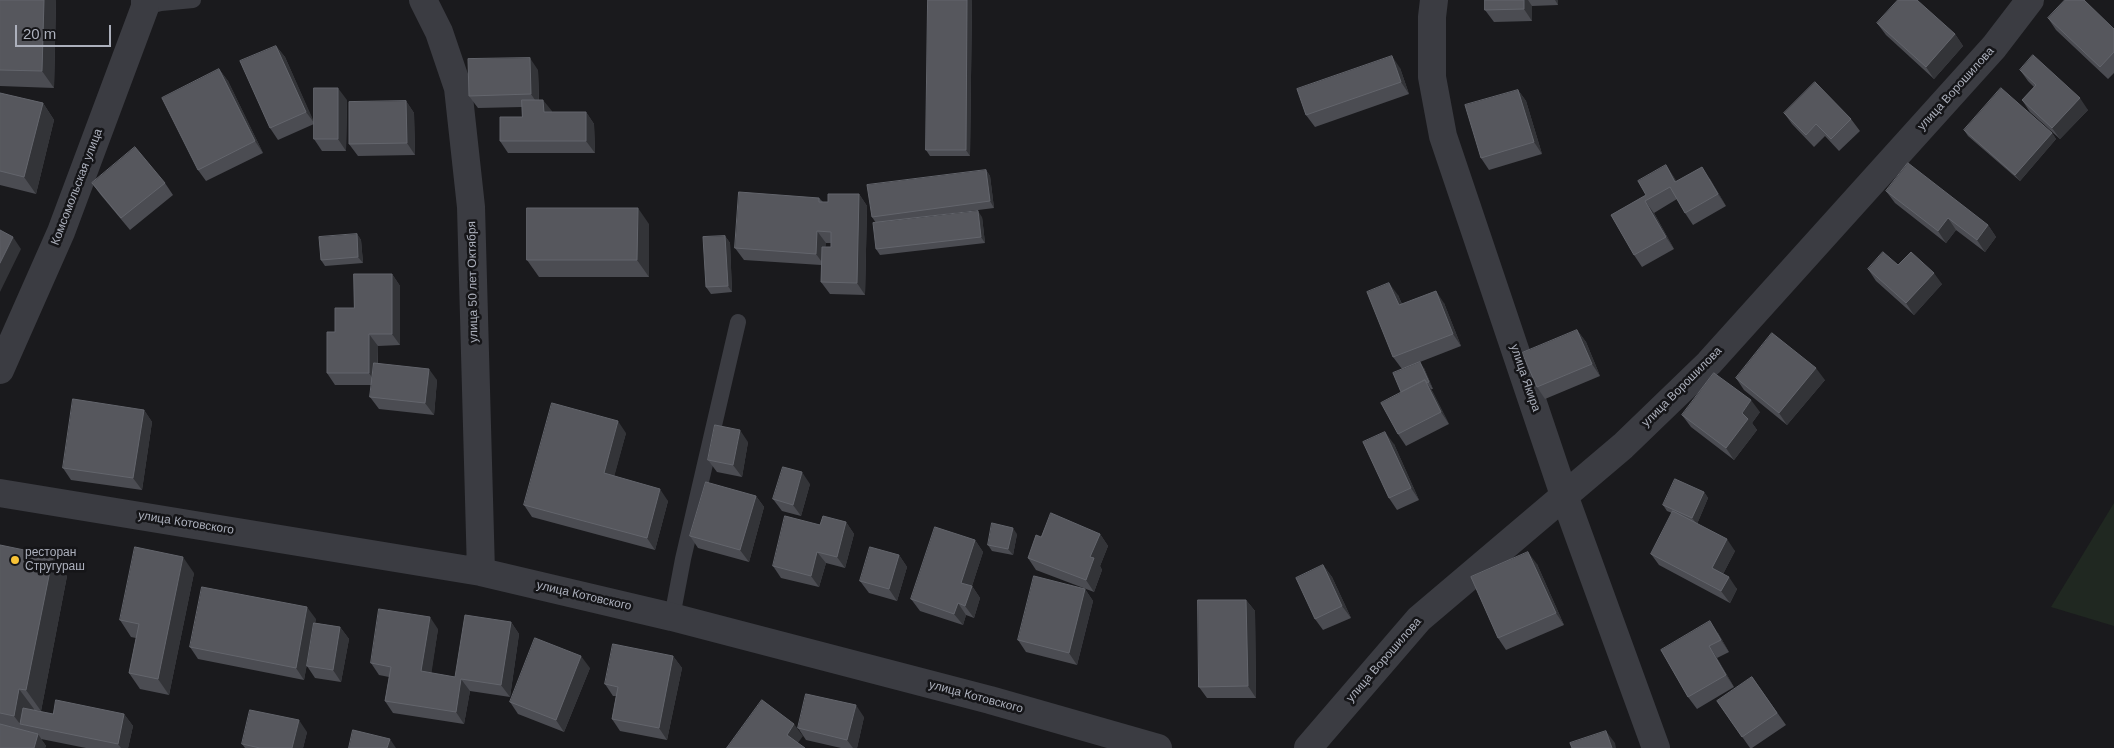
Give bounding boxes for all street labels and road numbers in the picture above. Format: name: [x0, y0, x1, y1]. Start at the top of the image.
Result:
street label: улица Ворошилова: [1915, 44, 1997, 134]
street label: Комсомольская улица: [48, 127, 106, 247]
street label: улица 50 лет Октября: [465, 221, 481, 343]
street label: улица Якира: [1507, 342, 1543, 414]
street label: улица Ворошилова: [1639, 344, 1725, 430]
street label: улица Котовского: [137, 508, 235, 538]
street label: улица Котовского: [535, 578, 633, 614]
street label: улица Ворошилова: [1343, 615, 1425, 705]
street label: улица Котовского: [927, 678, 1025, 716]

